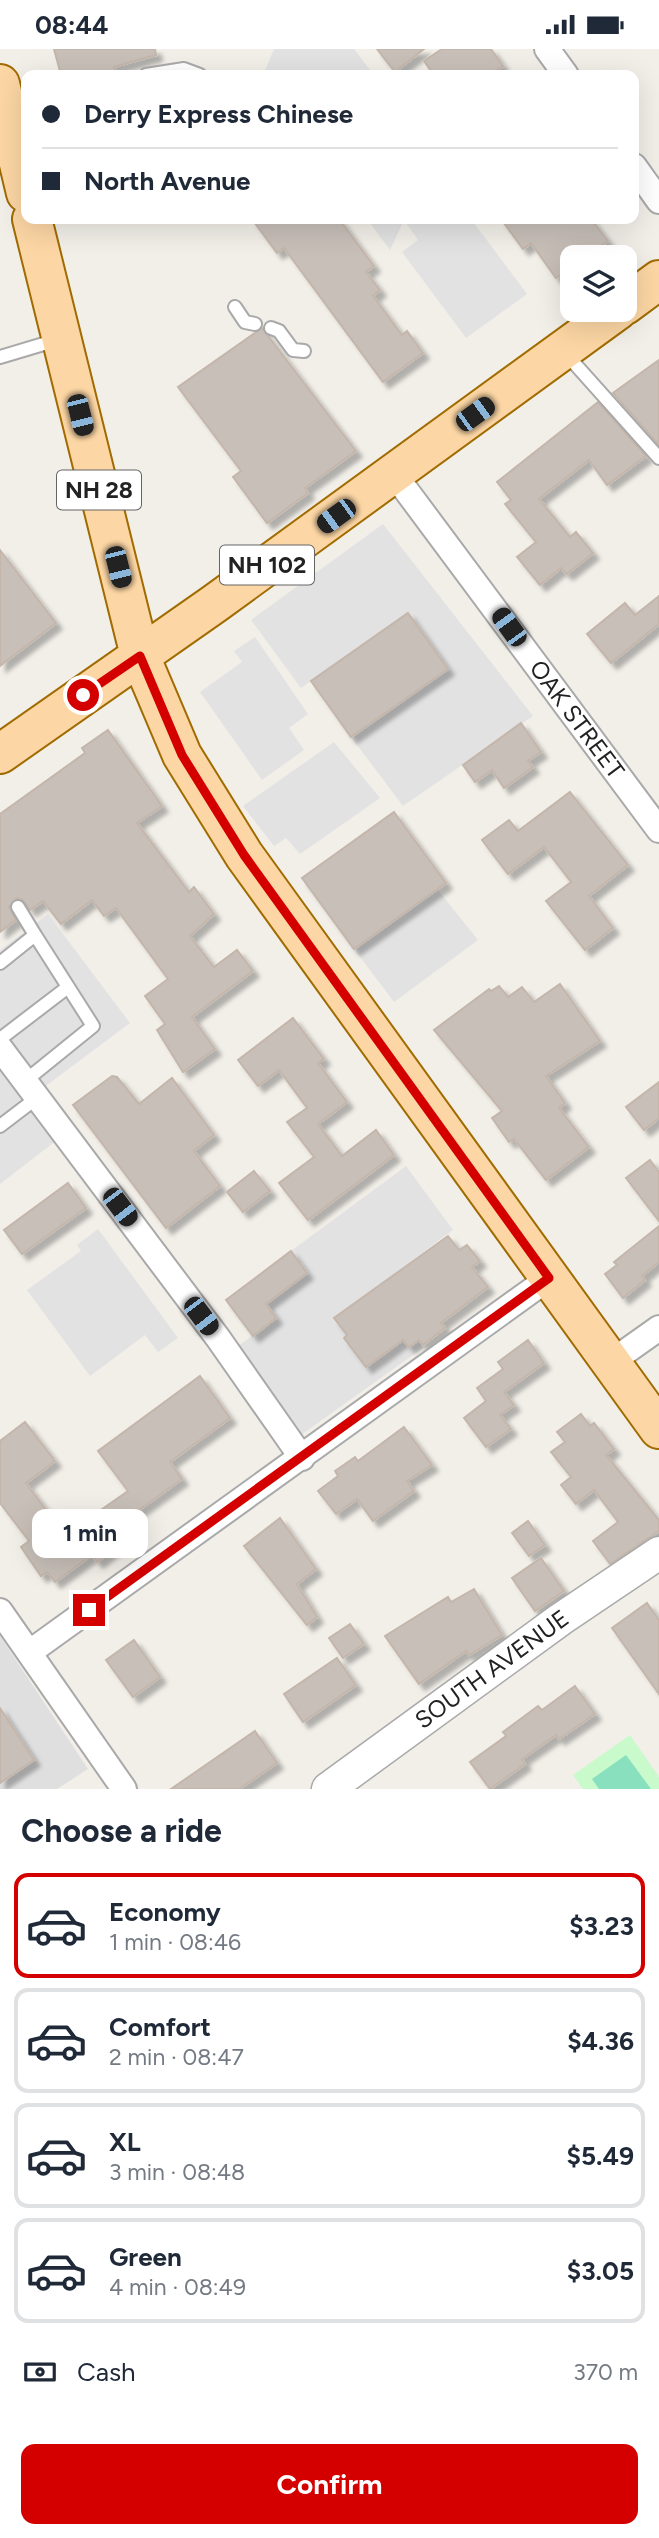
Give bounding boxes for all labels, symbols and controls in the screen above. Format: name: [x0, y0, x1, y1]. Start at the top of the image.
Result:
text: 08:44: [35, 9, 109, 41]
text: Derry Express Chinese: [84, 98, 353, 130]
text: North Avenue: [84, 165, 250, 197]
map controls: [560, 245, 637, 322]
button: layers: [560, 245, 637, 322]
car: [65, 392, 96, 438]
car: [452, 393, 499, 435]
road number: NH 28: [57, 471, 141, 510]
car: [313, 495, 360, 537]
car: [103, 544, 134, 590]
road number: NH 102: [220, 545, 314, 585]
car: [489, 604, 530, 650]
street label: OAK STREET: [524, 654, 631, 784]
route start: [67, 679, 99, 711]
car: [99, 1184, 142, 1230]
car: [180, 1293, 223, 1339]
callout: 1 min: [31, 1509, 147, 1557]
text: 1 min: [63, 1519, 117, 1547]
route end: [73, 1594, 105, 1626]
street label: SOUTH AVENUE: [409, 1603, 574, 1735]
text: Choose a ride: [21, 1812, 222, 1850]
icon: car: [25, 1894, 88, 1957]
text: Economy: [109, 1896, 221, 1928]
text: $3.23: [569, 1910, 634, 1942]
text: 1 min · 08:46: [109, 1928, 241, 1956]
icon: car: [25, 2009, 88, 2072]
text: Comfort: [109, 2011, 211, 2043]
text: $4.36: [567, 2025, 634, 2057]
text: 2 min · 08:47: [109, 2043, 244, 2071]
icon: car: [25, 2124, 88, 2187]
text: XL: [109, 2126, 141, 2158]
text: $5.49: [567, 2140, 634, 2172]
text: 3 min · 08:48: [109, 2158, 245, 2186]
icon: car: [25, 2239, 88, 2302]
text: Green: [109, 2241, 182, 2273]
text: $3.05: [567, 2255, 634, 2287]
text: 4 min · 08:49: [109, 2273, 246, 2301]
icon: cash: [21, 2353, 59, 2391]
text: Cash: [77, 2356, 136, 2388]
text: 370 m: [573, 2358, 638, 2386]
button: Confirm: [21, 2444, 638, 2524]

